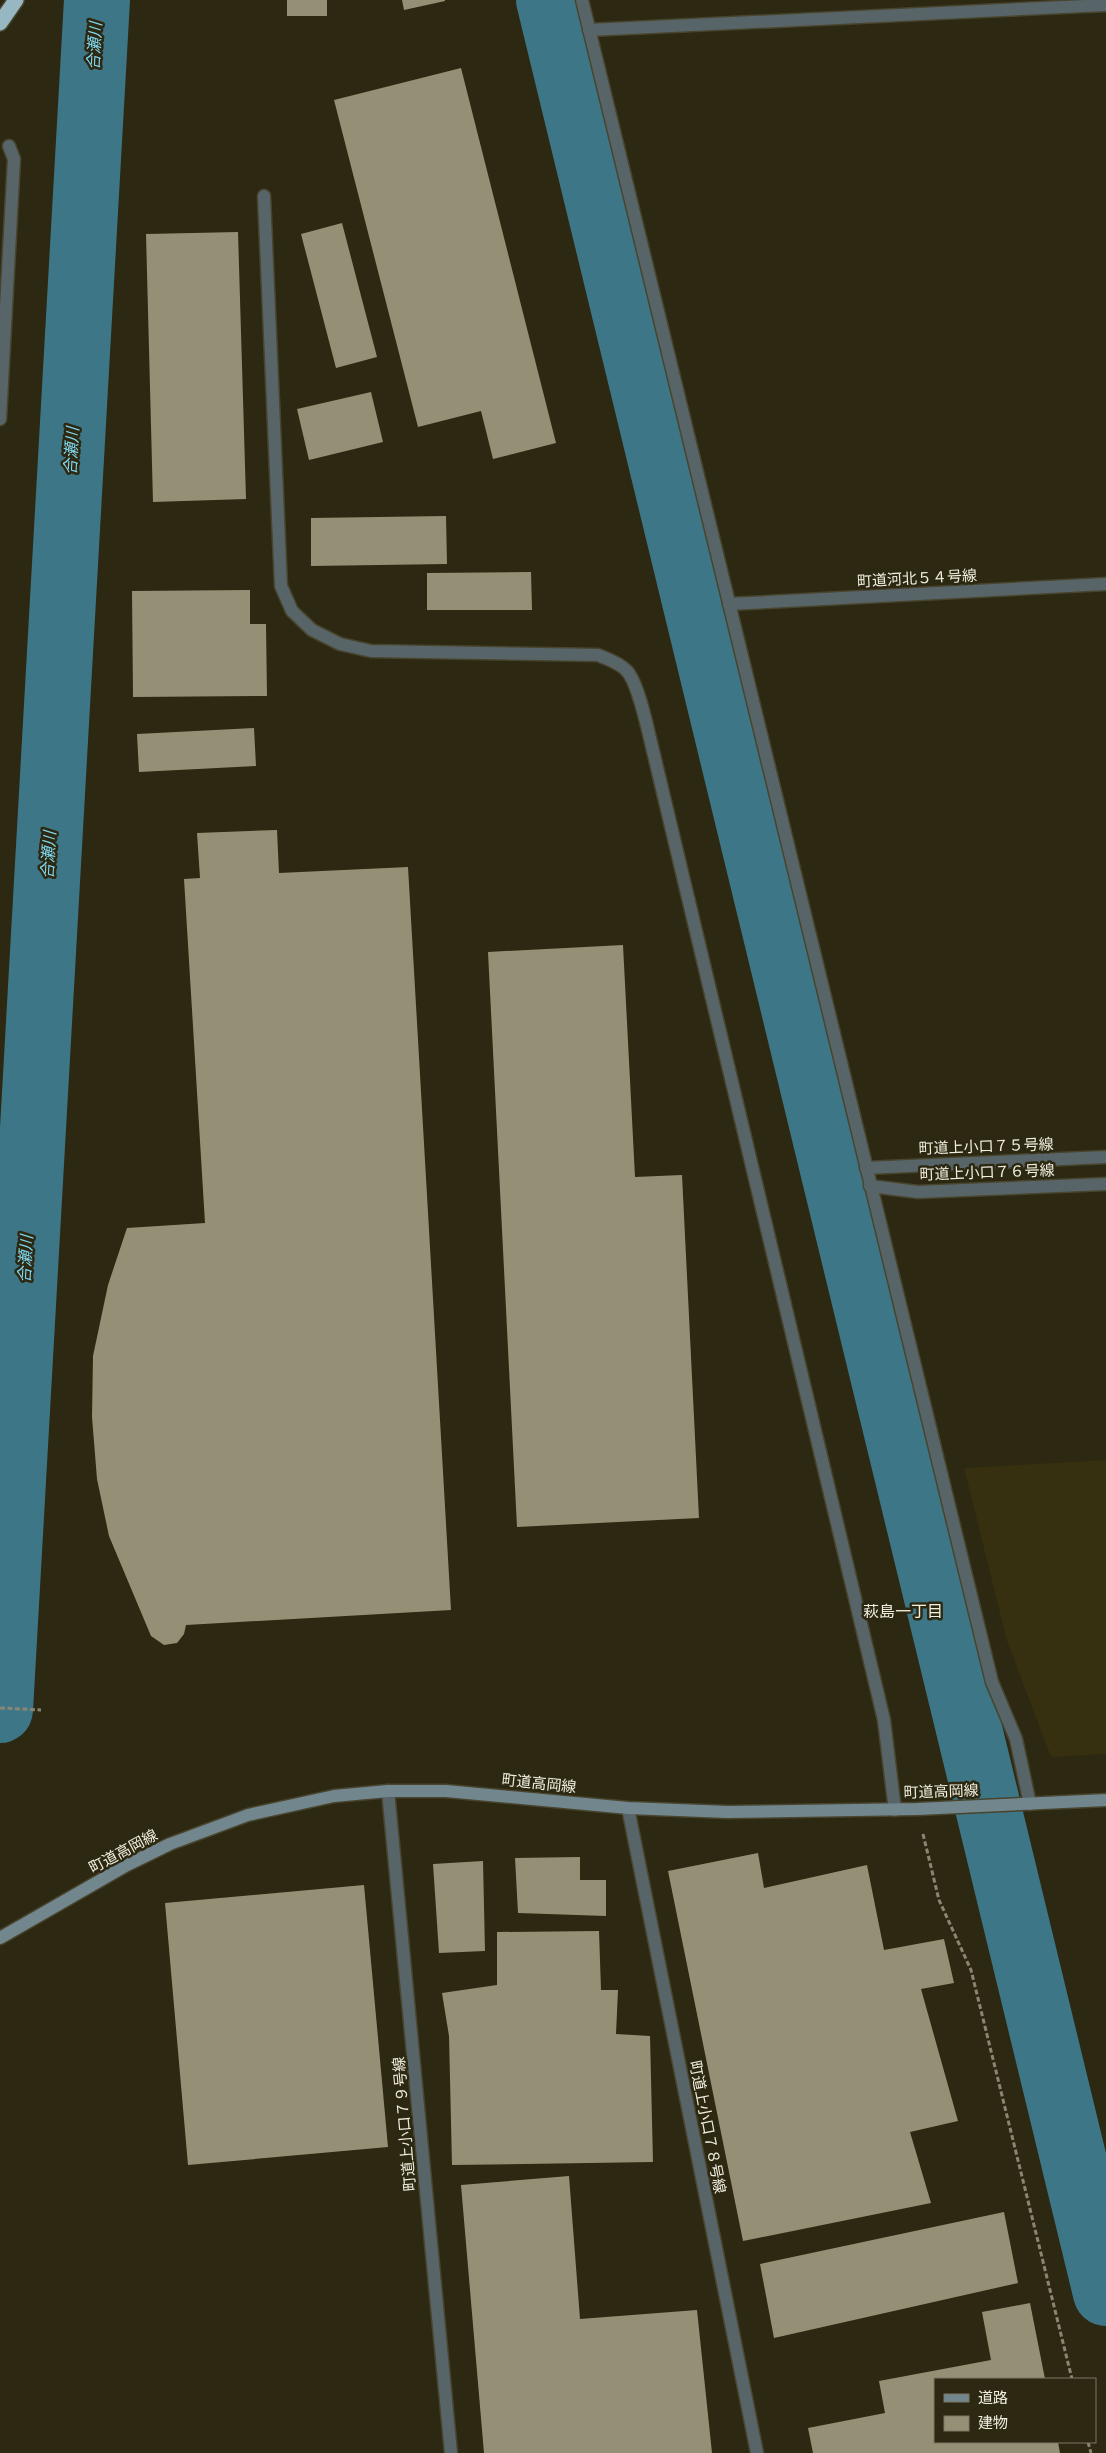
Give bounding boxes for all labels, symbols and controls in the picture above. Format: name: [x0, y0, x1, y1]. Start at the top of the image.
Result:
water label: 合瀬川: [82, 19, 106, 71]
water label: 合瀬川: [59, 424, 83, 476]
street label: 町道河北５４号線: [857, 564, 977, 592]
water label: 合瀬川: [36, 828, 60, 880]
street label: 町道上小口７５号線: [918, 1133, 1054, 1159]
street label: 町道上小口７６号線: [919, 1159, 1055, 1185]
water label: 合瀬川: [13, 1232, 37, 1284]
district label: 萩島一丁目: [863, 1600, 943, 1622]
street label: 町道高岡線: [501, 1769, 577, 1797]
street label: 町道高岡線: [903, 1779, 979, 1803]
street label: 町道高岡線: [85, 1824, 161, 1878]
street label: 町道上小口７９号線: [388, 2056, 420, 2192]
street label: 町道上小口７８号線: [685, 2059, 731, 2195]
legend: [934, 2378, 1096, 2443]
text: 道路: [978, 2387, 1008, 2408]
text: 建物: [978, 2412, 1008, 2433]

